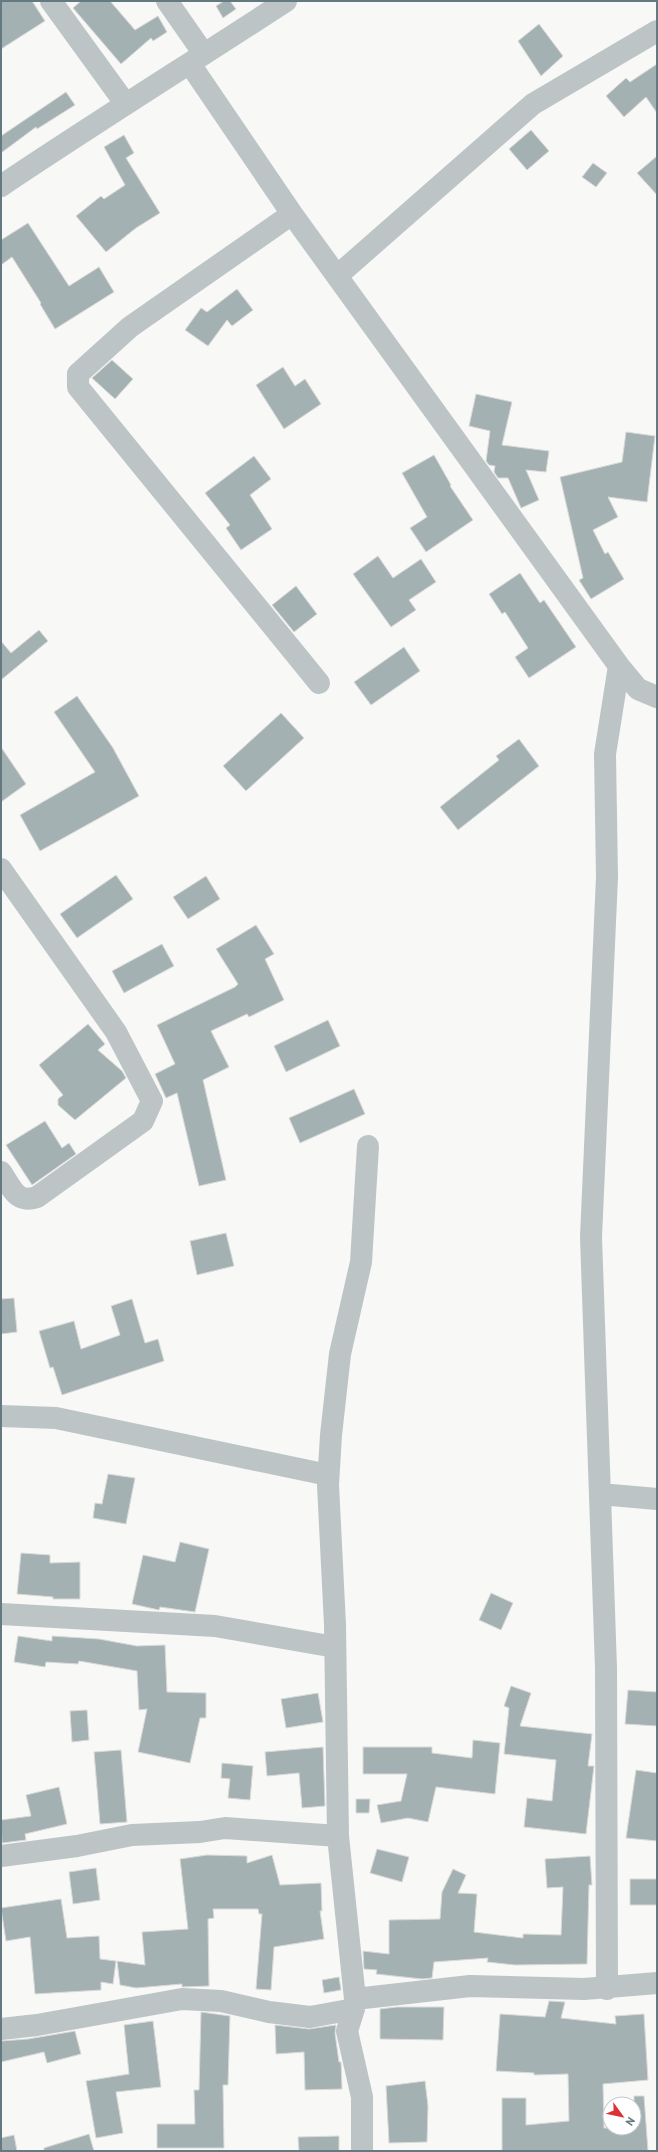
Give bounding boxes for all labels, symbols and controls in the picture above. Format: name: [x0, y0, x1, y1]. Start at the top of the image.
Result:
north arrow: [602, 2096, 642, 2136]
text: N: [623, 2115, 638, 2128]

